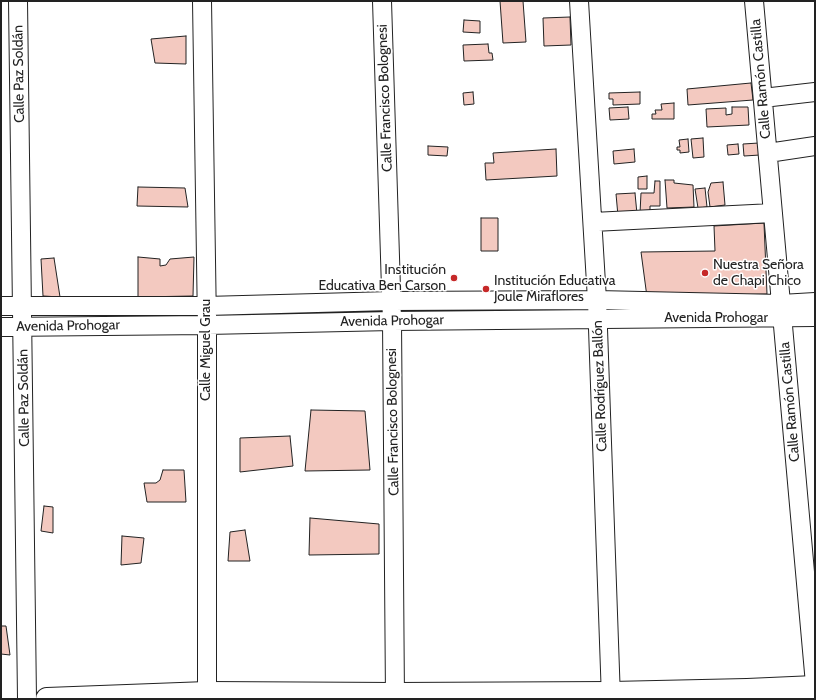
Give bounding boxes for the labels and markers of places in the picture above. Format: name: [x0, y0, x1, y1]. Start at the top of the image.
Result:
place label: Nuestra Señora de Chapi Chico: [713, 257, 804, 290]
place label: Institución Educativa Ben Carson: [318, 262, 446, 294]
marker: Nuestra Señora de Chapi Chico: [700, 268, 710, 278]
marker: Institución Educativa Ben Carson: [449, 273, 459, 283]
place label: Institución Educativa Joule Miraflores: [494, 273, 616, 306]
marker: Institución Educativa Joule Miraflores: [481, 284, 491, 294]

